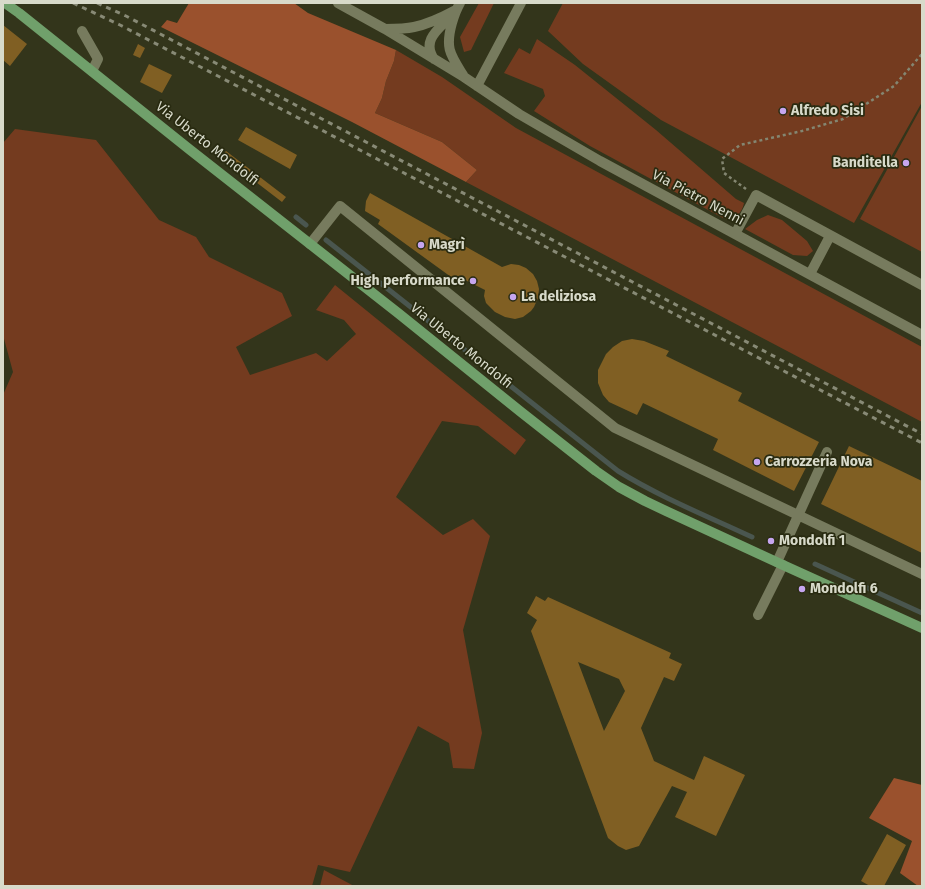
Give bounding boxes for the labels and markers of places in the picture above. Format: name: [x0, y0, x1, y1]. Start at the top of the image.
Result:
place label: Alfredo Sisi: [791, 103, 864, 119]
marker: Alfredo Sisi: [778, 106, 788, 116]
place label: Banditella: [832, 155, 898, 171]
marker: Banditella: [901, 158, 911, 168]
place label: Magrì: [429, 237, 465, 253]
marker: Magrì: [416, 240, 426, 250]
place label: High performance: [351, 273, 465, 289]
marker: High performance: [468, 276, 478, 286]
place label: La deliziosa: [521, 289, 596, 305]
marker: La deliziosa: [508, 292, 518, 302]
place label: Carrozzeria Nova: [765, 454, 872, 470]
marker: Carrozzeria Nova: [752, 457, 762, 467]
place label: Mondolfi 1: [779, 533, 845, 549]
marker: Mondolfi 1: [766, 536, 776, 546]
place label: Mondolfi 6: [810, 581, 878, 597]
marker: Mondolfi 6: [797, 584, 807, 594]

